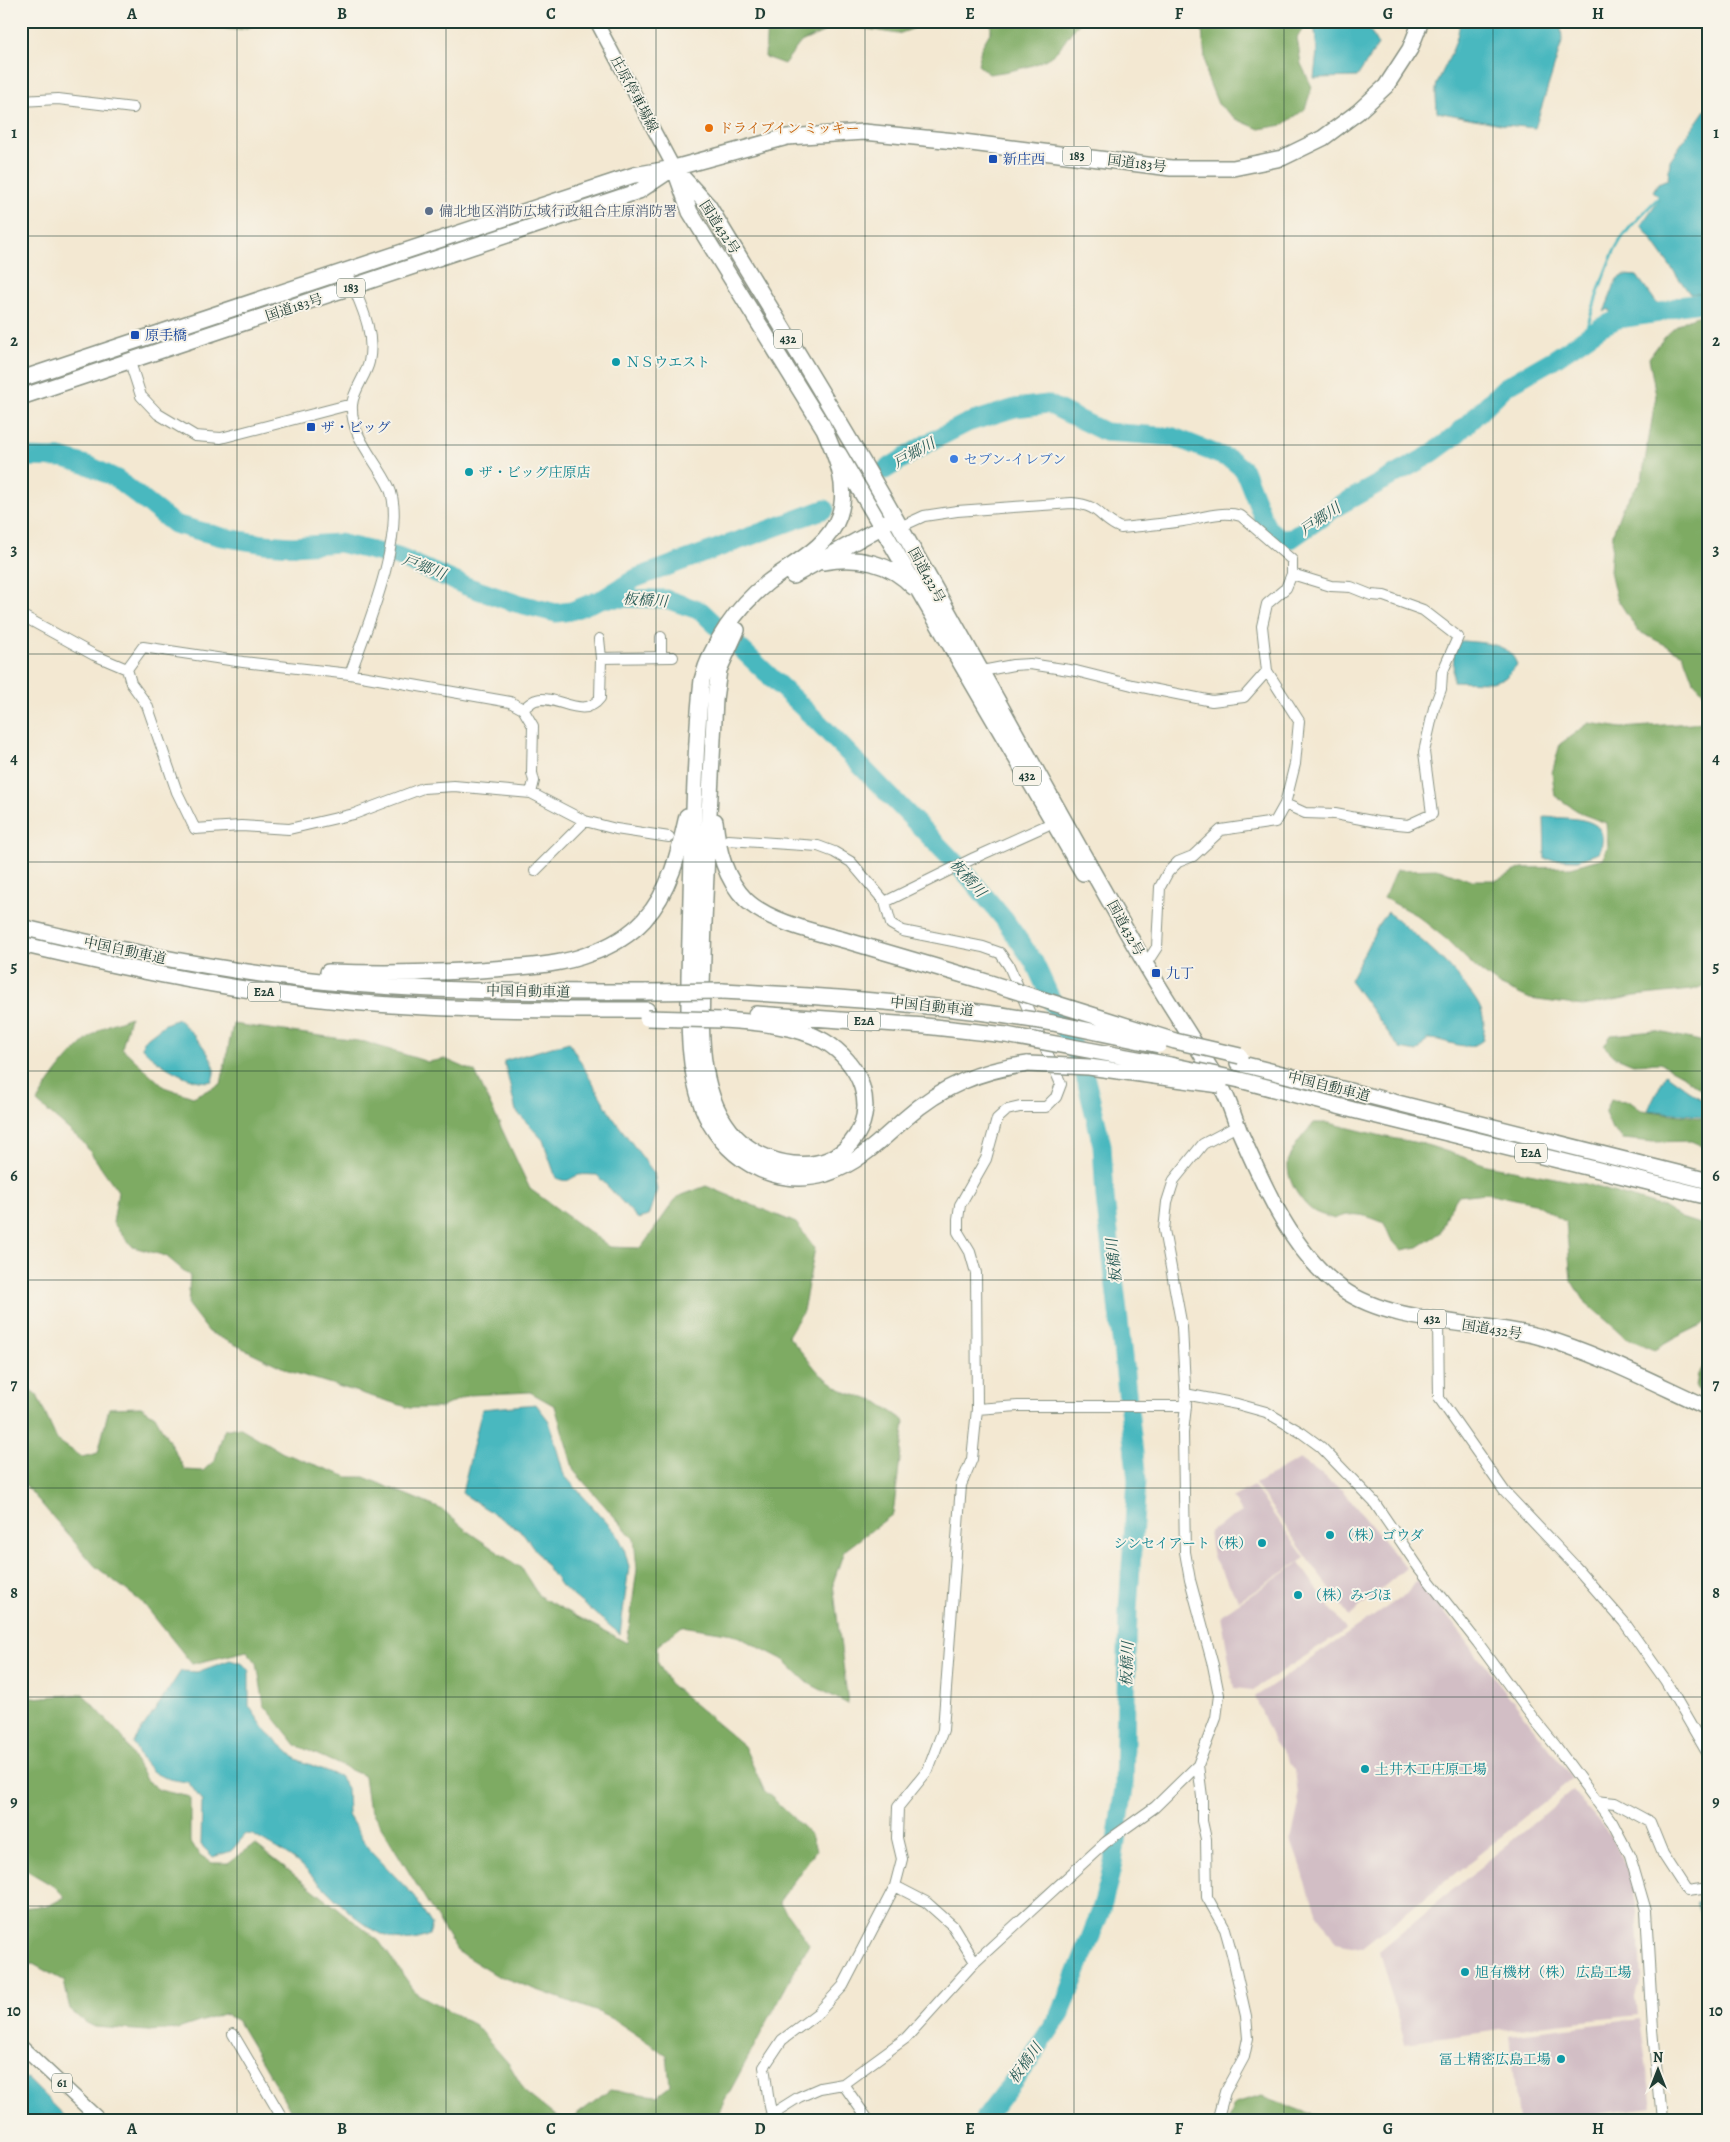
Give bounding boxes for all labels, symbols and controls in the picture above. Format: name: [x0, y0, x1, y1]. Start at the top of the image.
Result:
text: A: [126, 3, 138, 25]
text: B: [337, 3, 347, 25]
text: C: [546, 3, 556, 25]
text: D: [754, 3, 766, 25]
text: E: [965, 3, 975, 25]
text: F: [1175, 3, 1184, 25]
text: G: [1383, 3, 1393, 25]
text: H: [1592, 3, 1604, 25]
street label: 庄原停車場線: [606, 53, 663, 136]
place label: ドライブイン ミッキー: [719, 119, 859, 138]
text: 1: [11, 122, 17, 144]
marker: ドライブイン ミッキー: [703, 122, 715, 134]
text: 1: [1713, 122, 1719, 144]
road number: 183: [1063, 146, 1091, 166]
place label: 新庄西: [1003, 150, 1045, 169]
street label: 国道183号: [1106, 150, 1168, 177]
marker: 新庄西: [987, 153, 999, 165]
street label: 国道432号: [695, 197, 744, 258]
place label: 備北地区消防広域行政組合庄原消防署: [439, 202, 677, 221]
marker: 備北地区消防広域行政組合庄原消防署: [423, 205, 435, 217]
road number: 183: [337, 278, 365, 298]
street label: 国道183号: [263, 289, 325, 326]
place label: 原手橋: [145, 326, 187, 345]
marker: 原手橋: [129, 329, 141, 341]
road number: 432: [774, 329, 802, 348]
text: 2: [10, 330, 18, 352]
text: 2: [1712, 330, 1720, 352]
place label: ＮＳウエスト: [626, 353, 710, 372]
marker: ＮＳウエスト: [610, 356, 622, 368]
place label: ザ・ビッグ: [321, 418, 390, 437]
marker: ザ・ビッグ: [305, 421, 317, 433]
water label: 戸郷川: [889, 432, 940, 473]
place label: セブン-イレブン: [964, 450, 1066, 469]
marker: セブン-イレブン: [948, 453, 960, 465]
place label: ザ・ビッグ庄原店: [479, 463, 590, 482]
marker: ザ・ビッグ庄原店: [463, 466, 475, 478]
water label: 戸郷川: [1296, 497, 1346, 540]
text: 3: [11, 539, 18, 561]
text: 3: [1713, 539, 1720, 561]
street label: 国道432号: [904, 544, 950, 606]
water label: 戸郷川: [399, 550, 450, 585]
water label: 板橋川: [622, 588, 670, 612]
text: 4: [10, 748, 18, 770]
text: 4: [1712, 748, 1720, 770]
road number: 432: [1013, 766, 1041, 786]
water label: 板橋川: [946, 855, 992, 903]
street label: 国道432号: [1103, 897, 1149, 959]
street label: 中国自動車道: [82, 932, 168, 969]
text: 5: [11, 956, 18, 978]
text: 5: [1713, 956, 1720, 978]
place label: 九丁: [1166, 964, 1194, 983]
marker: 九丁: [1150, 967, 1162, 979]
street label: 中国自動車道: [486, 981, 570, 1002]
road number: E2A: [248, 982, 280, 1002]
street label: 中国自動車道: [889, 993, 975, 1020]
road number: E2A: [848, 1011, 880, 1030]
street label: 中国自動車道: [1286, 1067, 1372, 1106]
road number: E2A: [1515, 1144, 1547, 1162]
text: 6: [10, 1165, 18, 1187]
text: 6: [1712, 1165, 1720, 1187]
water label: 板橋川: [1101, 1236, 1126, 1284]
road number: 432: [1418, 1310, 1446, 1328]
street label: 国道432号: [1460, 1315, 1523, 1344]
text: 7: [11, 1374, 18, 1396]
text: 7: [1713, 1374, 1720, 1396]
place label: （株）ゴウダ: [1340, 1526, 1424, 1545]
marker: （株）ゴウダ: [1324, 1529, 1336, 1541]
place label: シンセイアート（株）: [1114, 1534, 1252, 1553]
marker: シンセイアート（株）: [1256, 1537, 1268, 1549]
text: 8: [10, 1582, 18, 1604]
text: 8: [1712, 1582, 1720, 1604]
place label: （株）みづほ: [1308, 1586, 1392, 1605]
marker: （株）みづほ: [1292, 1589, 1304, 1601]
water label: 板橋川: [1116, 1639, 1138, 1687]
place label: 土井木工庄原工場: [1375, 1760, 1487, 1779]
marker: 土井木工庄原工場: [1359, 1763, 1371, 1775]
text: 9: [10, 1791, 18, 1813]
text: 9: [1712, 1791, 1720, 1813]
place label: 旭有機材（株） 広島工場: [1475, 1963, 1632, 1982]
marker: 旭有機材（株） 広島工場: [1459, 1966, 1471, 1978]
text: 10: [7, 2000, 21, 2022]
text: 10: [1709, 2000, 1723, 2022]
water label: 板橋川: [1004, 2037, 1047, 2087]
north arrow: [1632, 2044, 1682, 2094]
text: N: [1653, 2048, 1663, 2067]
place label: 冨士精密広島工場: [1439, 2050, 1551, 2069]
marker: 冨士精密広島工場: [1555, 2053, 1567, 2065]
road number: 61: [52, 2074, 72, 2092]
text: A: [126, 2118, 138, 2140]
text: B: [337, 2118, 347, 2140]
text: C: [546, 2118, 556, 2140]
text: D: [754, 2118, 766, 2140]
text: E: [965, 2118, 975, 2140]
text: F: [1175, 2118, 1184, 2140]
text: G: [1383, 2118, 1393, 2140]
text: H: [1592, 2118, 1604, 2140]

